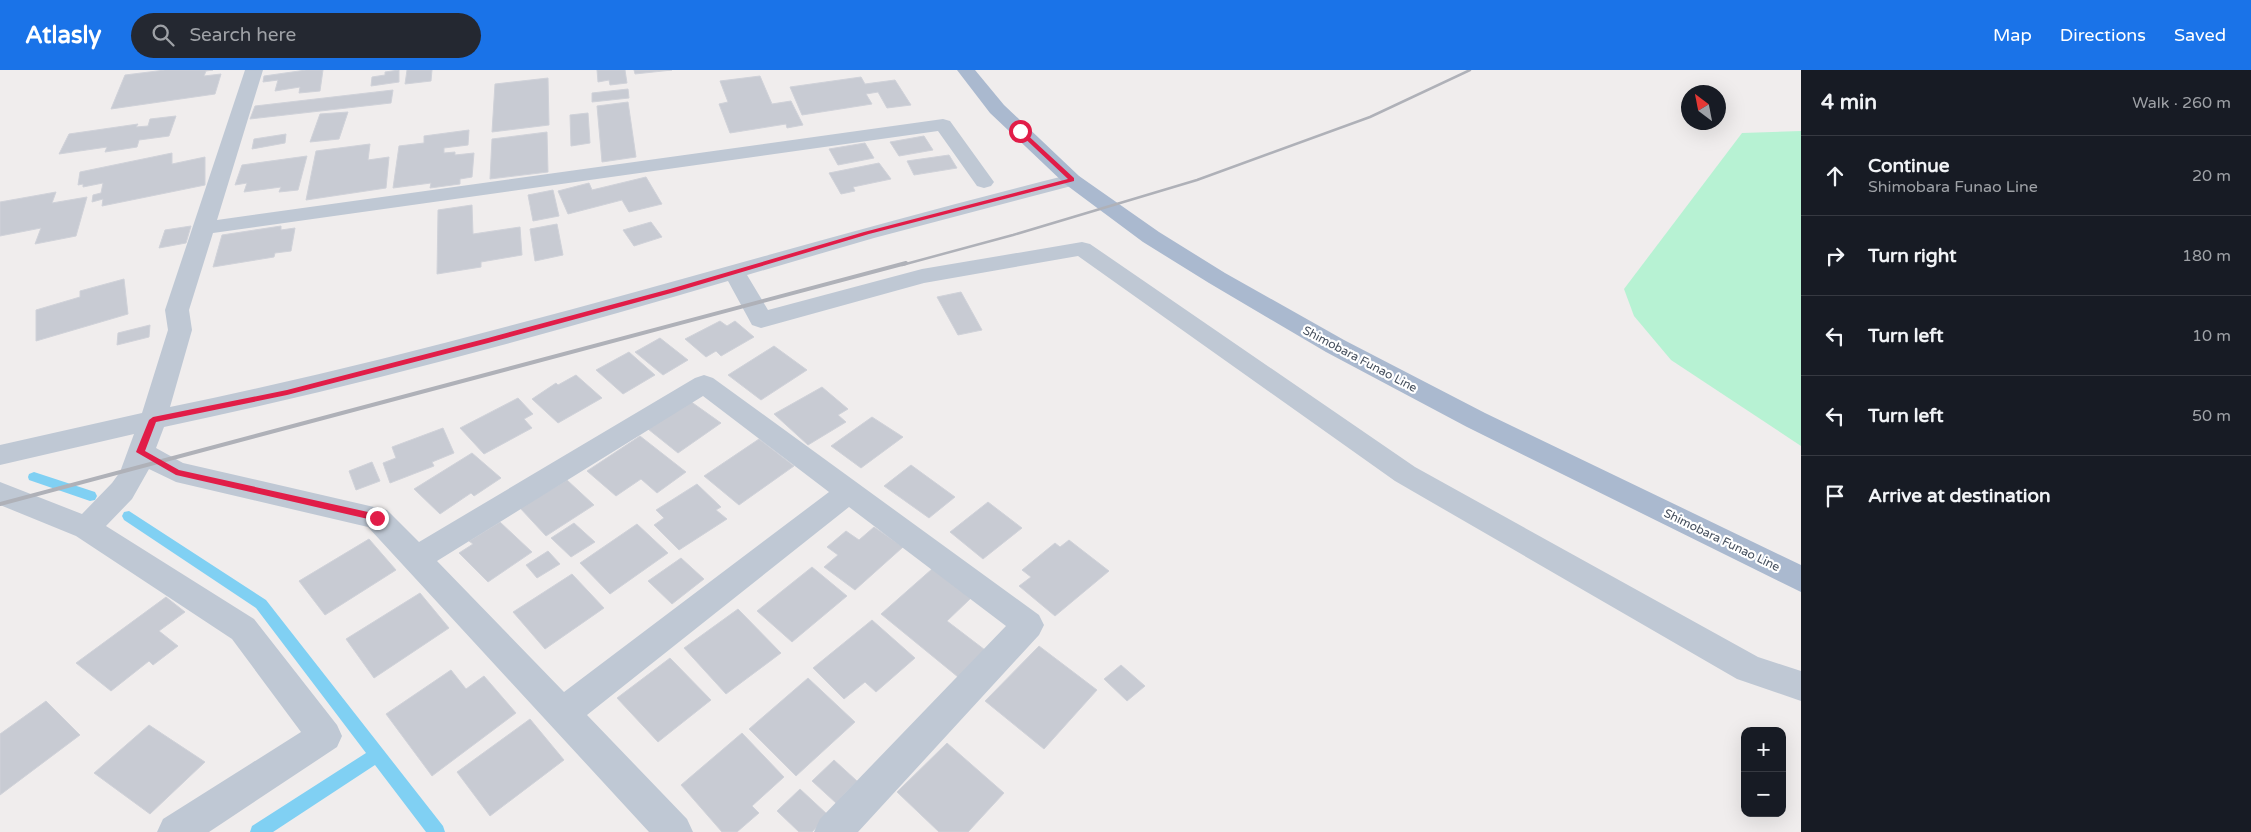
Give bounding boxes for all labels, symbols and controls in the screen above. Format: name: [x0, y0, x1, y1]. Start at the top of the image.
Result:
search box: [131, 13, 481, 58]
text: Atlasly: [25, 21, 101, 50]
icon: search: [149, 21, 177, 49]
text: Search here: [189, 24, 296, 46]
text: Map: [1993, 24, 2032, 46]
text: Directions: [2060, 24, 2146, 46]
text: Saved: [2174, 24, 2226, 46]
north arrow: [1681, 85, 1726, 130]
text: 4 min: [1821, 90, 1877, 115]
text: Walk · 260 m: [2132, 93, 2231, 113]
route start: [1009, 120, 1032, 143]
text: Continue: [1868, 155, 1950, 177]
icon: ahead: [1821, 162, 1849, 190]
text: 20 m: [2192, 166, 2231, 186]
text: Shimobara Funao Line: [1868, 177, 2038, 197]
icon: right: [1821, 242, 1849, 270]
text: Turn right: [1868, 245, 1956, 267]
text: 180 m: [2182, 246, 2231, 266]
icon: left: [1821, 322, 1849, 350]
street label: Shimobara Funao Line: [1300, 323, 1420, 395]
text: Turn left: [1868, 325, 1944, 347]
text: 10 m: [2192, 326, 2231, 346]
icon: left: [1821, 402, 1849, 430]
text: Turn left: [1868, 405, 1944, 427]
text: 50 m: [2192, 406, 2231, 426]
icon: arrive: [1821, 482, 1849, 510]
text: Arrive at destination: [1868, 485, 2051, 507]
street label: Shimobara Funao Line: [1662, 506, 1782, 574]
route end: [366, 507, 389, 530]
map controls: [1741, 727, 1786, 817]
button: +: [1741, 727, 1786, 772]
button: −: [1741, 772, 1786, 817]

